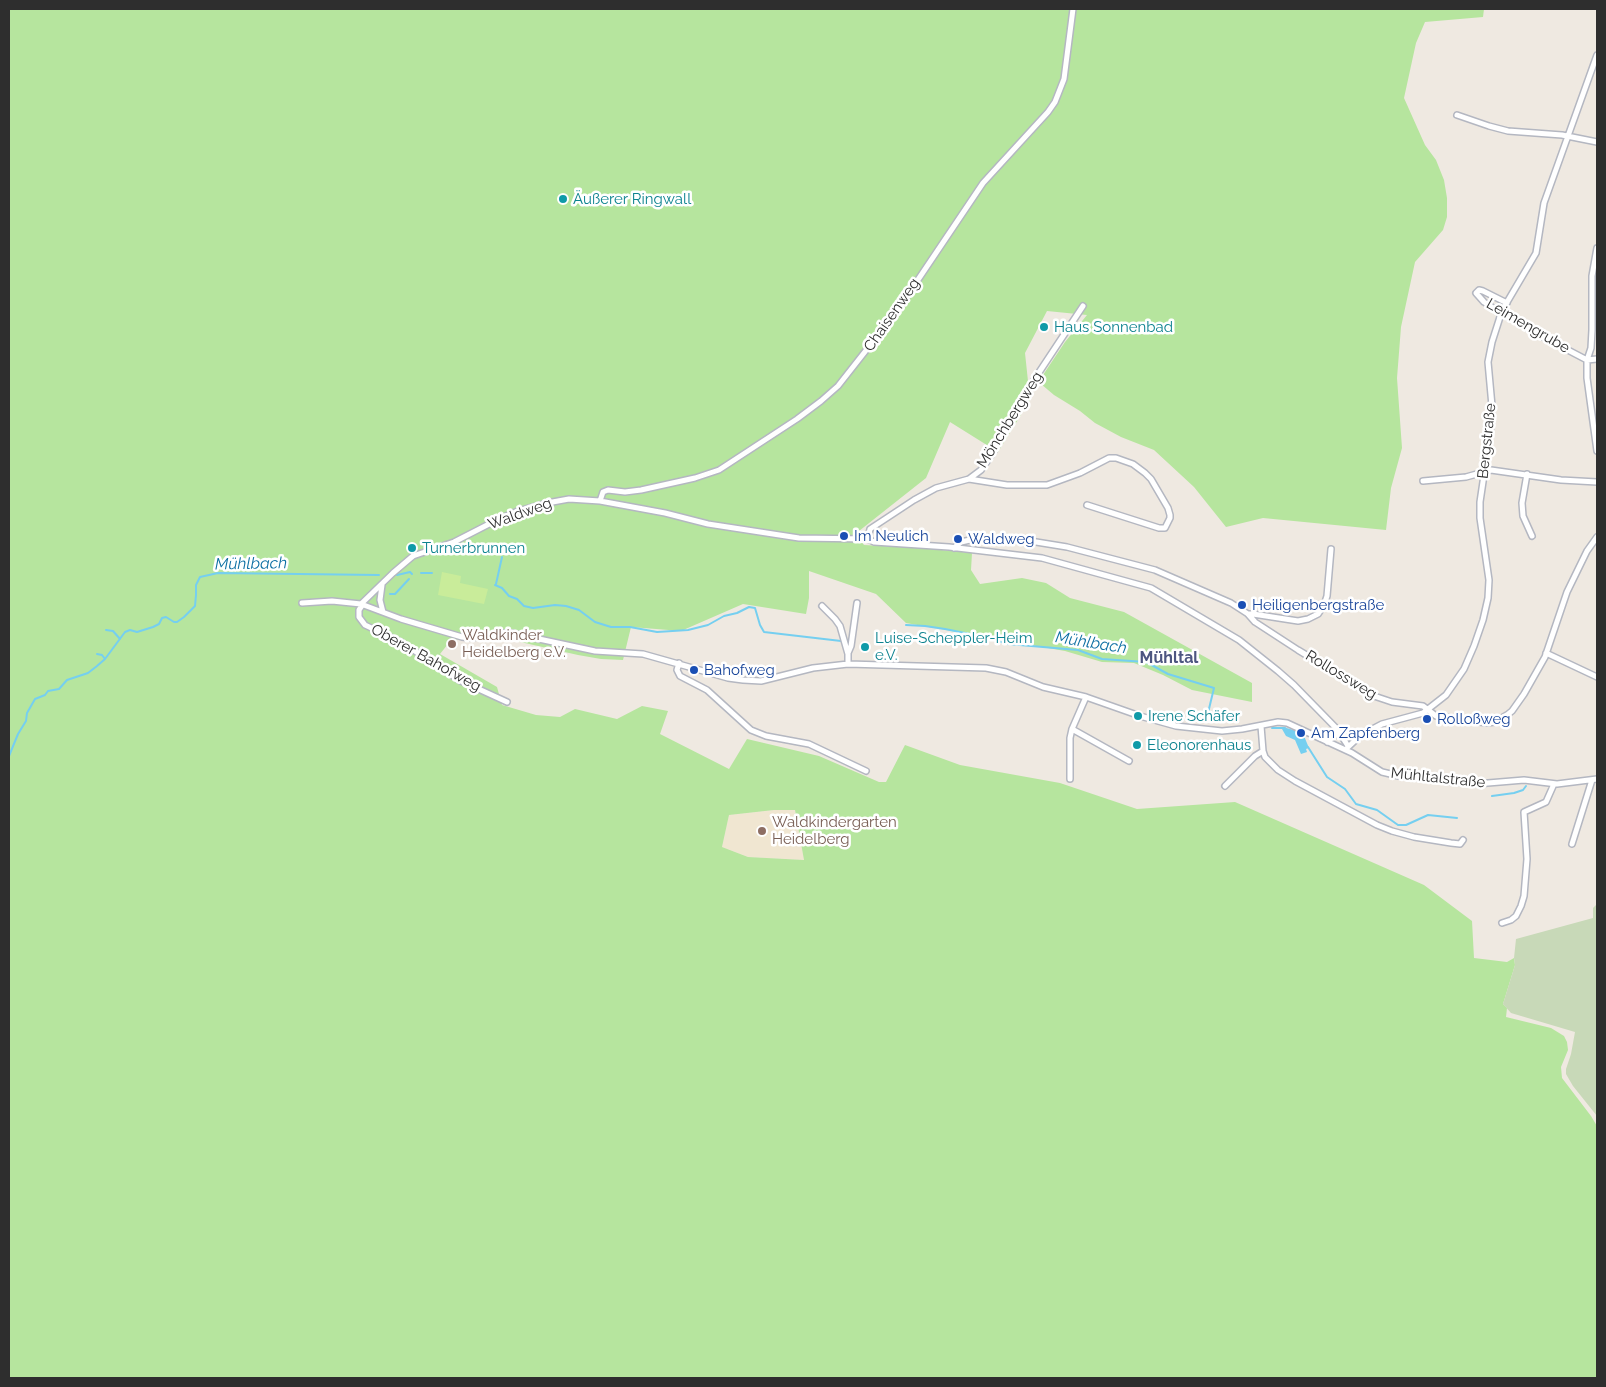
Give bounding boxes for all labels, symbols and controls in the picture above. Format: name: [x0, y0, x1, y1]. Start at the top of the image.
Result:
place label: Äußerer Ringwall: [573, 190, 691, 208]
marker: Äußerer Ringwall: [557, 193, 569, 205]
street label: Chaisenweg: [860, 275, 924, 355]
street label: Leimengrube: [1483, 295, 1573, 357]
place label: Haus Sonnenbad: [1054, 318, 1173, 336]
marker: Haus Sonnenbad: [1038, 321, 1050, 333]
street label: Mönchbergweg: [973, 369, 1047, 471]
street label: Bergstraße: [1474, 402, 1500, 480]
street label: Waldweg: [486, 494, 554, 534]
place label: Im Neulich: [854, 527, 929, 545]
marker: Im Neulich: [838, 530, 850, 542]
place label: Waldweg: [968, 530, 1034, 548]
marker: Waldweg: [952, 533, 964, 545]
place label: Turnerbrunnen: [422, 539, 525, 557]
marker: Turnerbrunnen: [406, 542, 418, 554]
water label: Mühlbach: [215, 554, 287, 574]
place label: Heiligenbergstraße: [1252, 596, 1384, 614]
marker: Heiligenbergstraße: [1236, 599, 1248, 611]
street label: Oberer Bahofweg: [368, 620, 484, 696]
place label: Waldkinder Heidelberg e.V.: [462, 626, 566, 661]
water label: Mühlbach: [1054, 628, 1128, 658]
place label: Luise-Scheppler-Heim e.V.: [875, 629, 1032, 664]
marker: Waldkinder Heidelberg e.V.: [446, 638, 458, 650]
marker: Luise-Scheppler-Heim e.V.: [859, 641, 871, 653]
street label: Rollossweg: [1302, 647, 1380, 703]
district label: Mühltal: [1140, 648, 1198, 668]
place label: Bahofweg: [704, 661, 775, 679]
marker: Bahofweg: [688, 664, 700, 676]
place label: Irene Schäfer: [1148, 707, 1240, 725]
marker: Irene Schäfer: [1132, 710, 1144, 722]
place label: Rolloßweg: [1437, 710, 1511, 728]
marker: Rolloßweg: [1421, 713, 1433, 725]
place label: Am Zapfenberg: [1311, 724, 1420, 742]
marker: Am Zapfenberg: [1295, 727, 1307, 739]
place label: Eleonorenhaus: [1147, 736, 1251, 754]
marker: Eleonorenhaus: [1131, 739, 1143, 751]
street label: Mühltalstraße: [1390, 764, 1486, 792]
place label: Waldkindergarten Heidelberg: [772, 813, 897, 848]
marker: Waldkindergarten Heidelberg: [756, 825, 768, 837]

